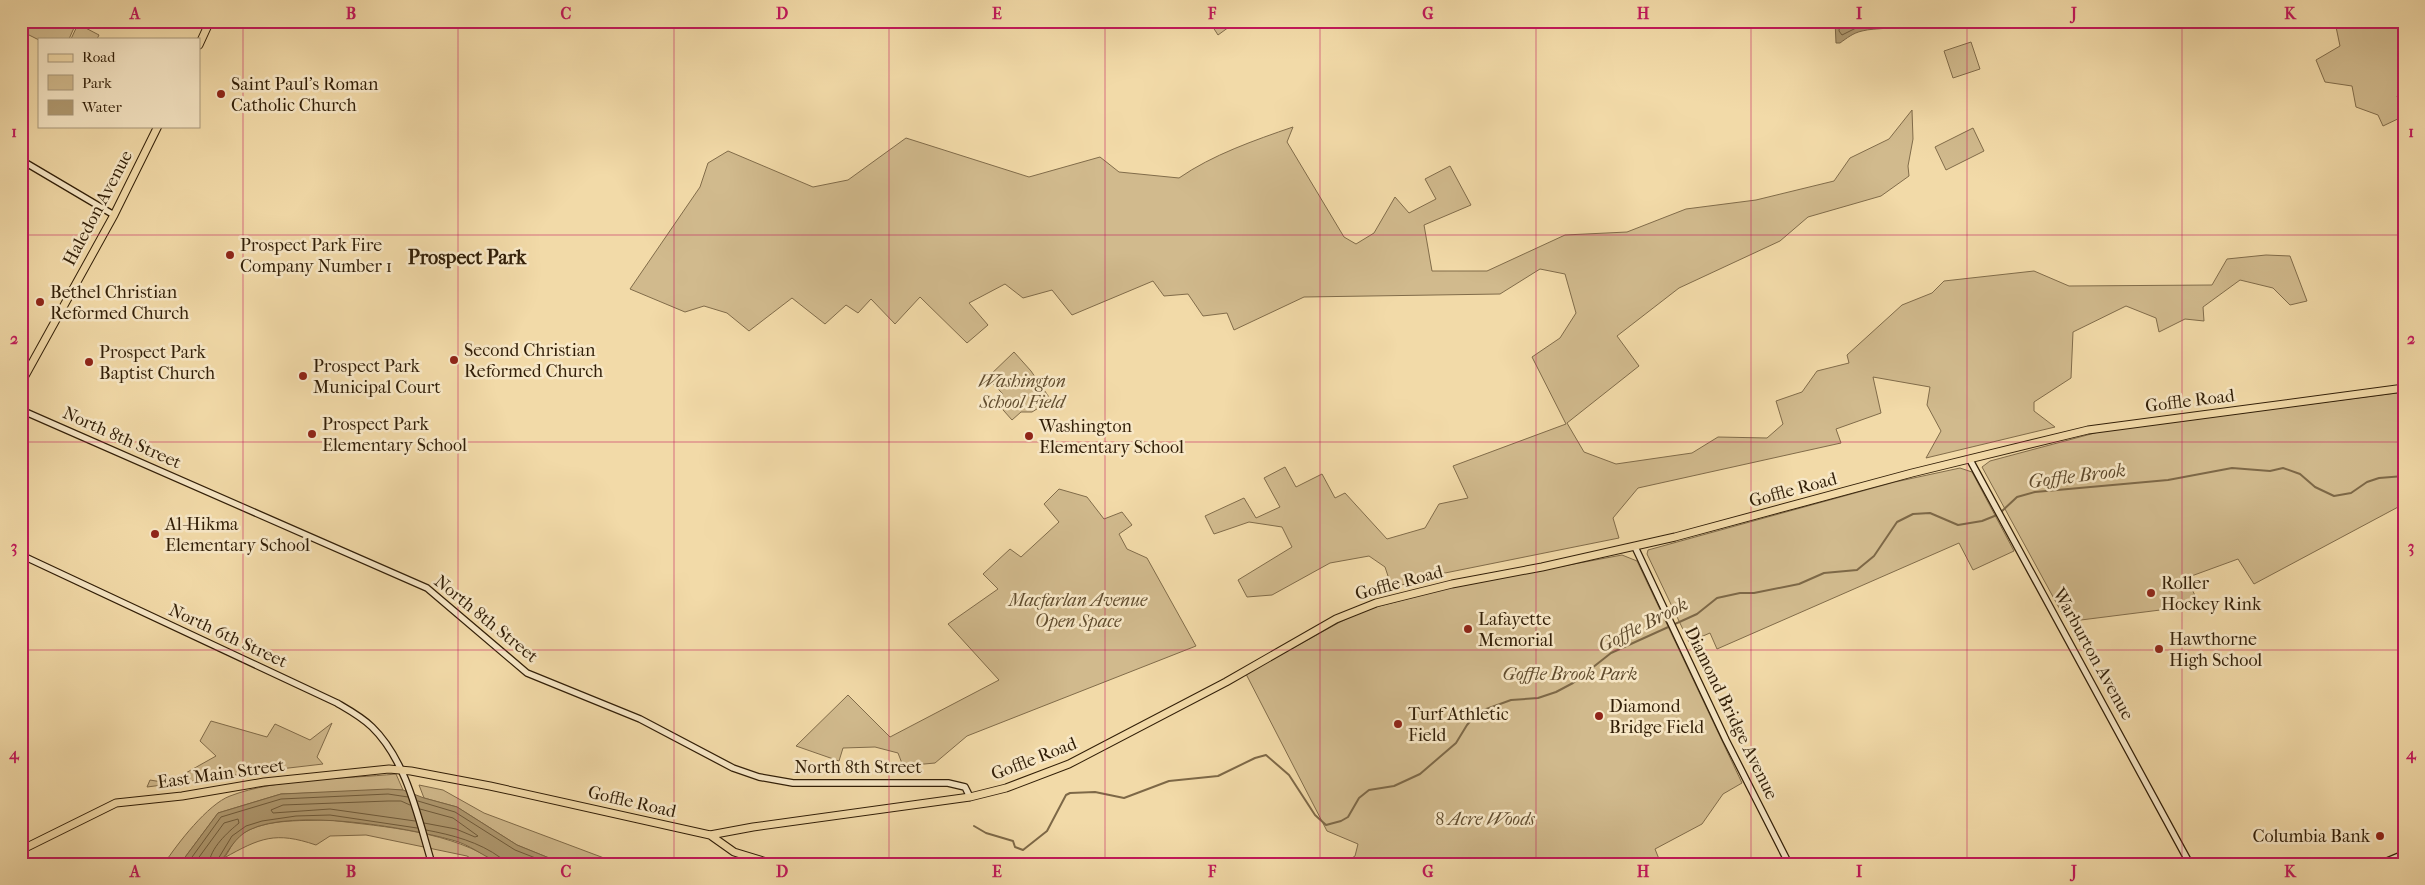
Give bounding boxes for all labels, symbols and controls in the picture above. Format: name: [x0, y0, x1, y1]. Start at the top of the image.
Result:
text: A: [129, 4, 141, 23]
text: B: [346, 4, 356, 23]
text: C: [561, 4, 572, 23]
text: D: [776, 4, 788, 23]
text: E: [992, 4, 1002, 23]
text: F: [1207, 4, 1217, 23]
text: G: [1422, 4, 1434, 23]
text: H: [1637, 4, 1650, 23]
text: I: [1856, 4, 1863, 23]
text: J: [2069, 4, 2077, 24]
text: K: [2284, 4, 2297, 23]
legend: [38, 38, 200, 128]
text: Road: [82, 48, 116, 66]
text: Park: [82, 74, 112, 92]
place label: Saint Paul's Roman Catholic Church: [231, 74, 379, 116]
marker: Saint Paul's Roman Catholic Church: [215, 88, 227, 100]
text: Water: [81, 98, 122, 116]
text: 1: [11, 122, 17, 141]
text: 1: [2408, 122, 2414, 141]
street label: Haledon Avenue: [59, 147, 137, 269]
place label: Prospect Park Fire Company Number 1: [240, 235, 392, 277]
district label: Prospect Park: [408, 246, 527, 269]
marker: Prospect Park Fire Company Number 1: [224, 249, 236, 261]
place label: Bethel Christian Reformed Church: [50, 282, 189, 324]
marker: Bethel Christian Reformed Church: [34, 296, 46, 308]
text: 2: [10, 329, 18, 348]
text: 2: [2407, 329, 2415, 348]
place label: Second Christian Reformed Church: [464, 340, 603, 382]
place label: Prospect Park Baptist Church: [99, 342, 215, 384]
marker: Second Christian Reformed Church: [448, 354, 460, 366]
marker: Prospect Park Baptist Church: [83, 356, 95, 368]
place label: Prospect Park Municipal Court: [313, 356, 441, 398]
marker: Prospect Park Municipal Court: [297, 370, 309, 382]
park label: Washington School Field: [978, 371, 1067, 413]
street label: Goffle Road: [2144, 385, 2236, 417]
street label: North 8th Street: [60, 402, 185, 474]
place label: Prospect Park Elementary School: [322, 414, 467, 456]
place label: Washington Elementary School: [1038, 416, 1184, 458]
marker: Prospect Park Elementary School: [306, 428, 318, 440]
marker: Washington Elementary School: [1023, 430, 1035, 442]
water label: Goffle Brook: [2027, 459, 2127, 493]
street label: Goffle Road: [1747, 468, 1839, 512]
place label: Al-Hikma Elementary School: [164, 514, 310, 556]
marker: Al-Hikma Elementary School: [149, 528, 161, 540]
text: 3: [11, 537, 17, 557]
text: 3: [2408, 537, 2414, 557]
street label: Goffle Road: [1353, 561, 1445, 605]
street label: North 8th Street: [430, 571, 543, 668]
place label: Roller Hockey Rink: [2161, 573, 2262, 615]
street label: Warburton Avenue: [2048, 584, 2138, 724]
marker: Roller Hockey Rink: [2145, 587, 2157, 599]
park label: Macfarlan Avenue Open Space: [1007, 590, 1148, 632]
water label: Goffle Brook: [1594, 593, 1692, 657]
street label: North 6th Street: [166, 599, 291, 673]
place label: Lafayette Memorial: [1478, 609, 1553, 651]
marker: Lafayette Memorial: [1462, 623, 1474, 635]
street label: Diamond Bridge Avenue: [1680, 623, 1782, 803]
place label: Hawthorne High School: [2169, 629, 2262, 671]
marker: Hawthorne High School: [2153, 643, 2165, 655]
park label: Goffle Brook Park: [1502, 664, 1638, 685]
place label: Diamond Bridge Field: [1609, 696, 1704, 738]
place label: Turf Athletic Field: [1408, 704, 1509, 746]
marker: Diamond Bridge Field: [1593, 710, 1605, 722]
marker: Turf Athletic Field: [1392, 718, 1404, 730]
street label: Goffle Road: [988, 733, 1080, 785]
text: 4: [8, 744, 20, 764]
text: 4: [2405, 744, 2417, 764]
street label: East Main Street: [156, 755, 286, 793]
street label: North 8th Street: [794, 757, 922, 778]
street label: Goffle Road: [586, 782, 678, 822]
park label: 8 Acre Woods: [1435, 809, 1535, 830]
place label: Columbia Bank: [2252, 826, 2371, 847]
marker: Columbia Bank: [2374, 830, 2386, 842]
text: A: [129, 862, 141, 881]
text: B: [346, 862, 356, 881]
text: C: [561, 862, 572, 881]
text: D: [776, 862, 788, 881]
text: E: [992, 862, 1002, 881]
text: F: [1207, 862, 1217, 881]
text: G: [1422, 862, 1434, 881]
text: H: [1637, 862, 1650, 881]
text: I: [1856, 862, 1863, 881]
text: J: [2069, 862, 2077, 882]
text: K: [2284, 862, 2297, 881]

